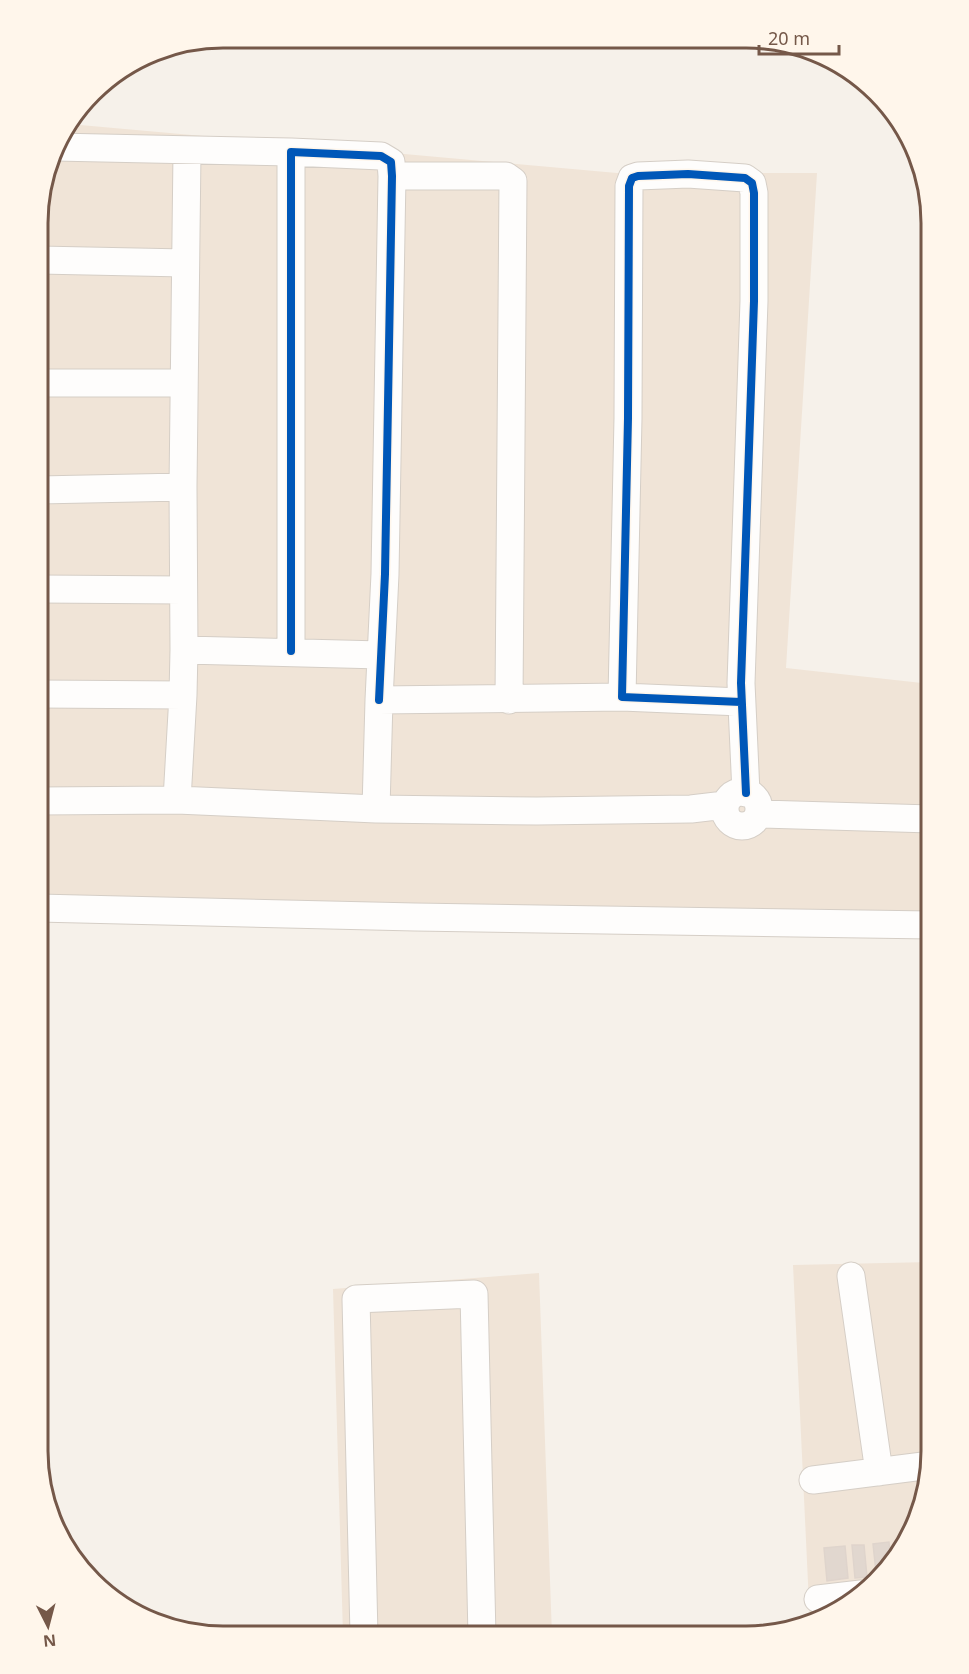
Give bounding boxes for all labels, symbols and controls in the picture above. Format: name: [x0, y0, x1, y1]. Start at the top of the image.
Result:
scale bar: [759, 18, 838, 56]
text: 20 m: [768, 26, 810, 50]
north arrow: [18, 1596, 78, 1656]
text: N: [42, 1629, 57, 1653]

